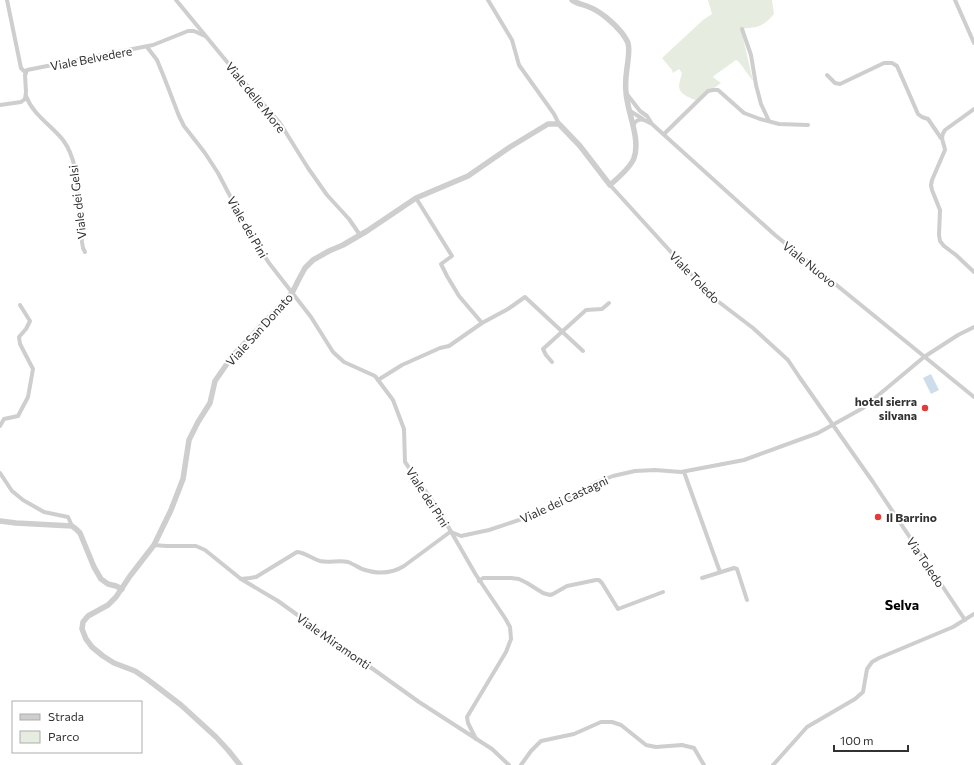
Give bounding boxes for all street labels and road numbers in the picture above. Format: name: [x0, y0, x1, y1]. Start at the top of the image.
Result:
street label: Viale Belvedere: [49, 43, 133, 73]
street label: Viale delle More: [223, 59, 289, 135]
street label: Viale dei Gelsi: [66, 164, 88, 240]
street label: Viale dei Pini: [225, 194, 271, 260]
street label: Viale Nuovo: [780, 238, 840, 290]
street label: Viale Toledo: [667, 248, 723, 306]
street label: Viale San Donato: [223, 290, 295, 368]
street label: Viale dei Pini: [403, 464, 453, 530]
street label: Viale dei Castagni: [518, 472, 610, 526]
street label: Via Toledo: [904, 534, 948, 590]
street label: Viale Miramonti: [294, 610, 374, 672]

